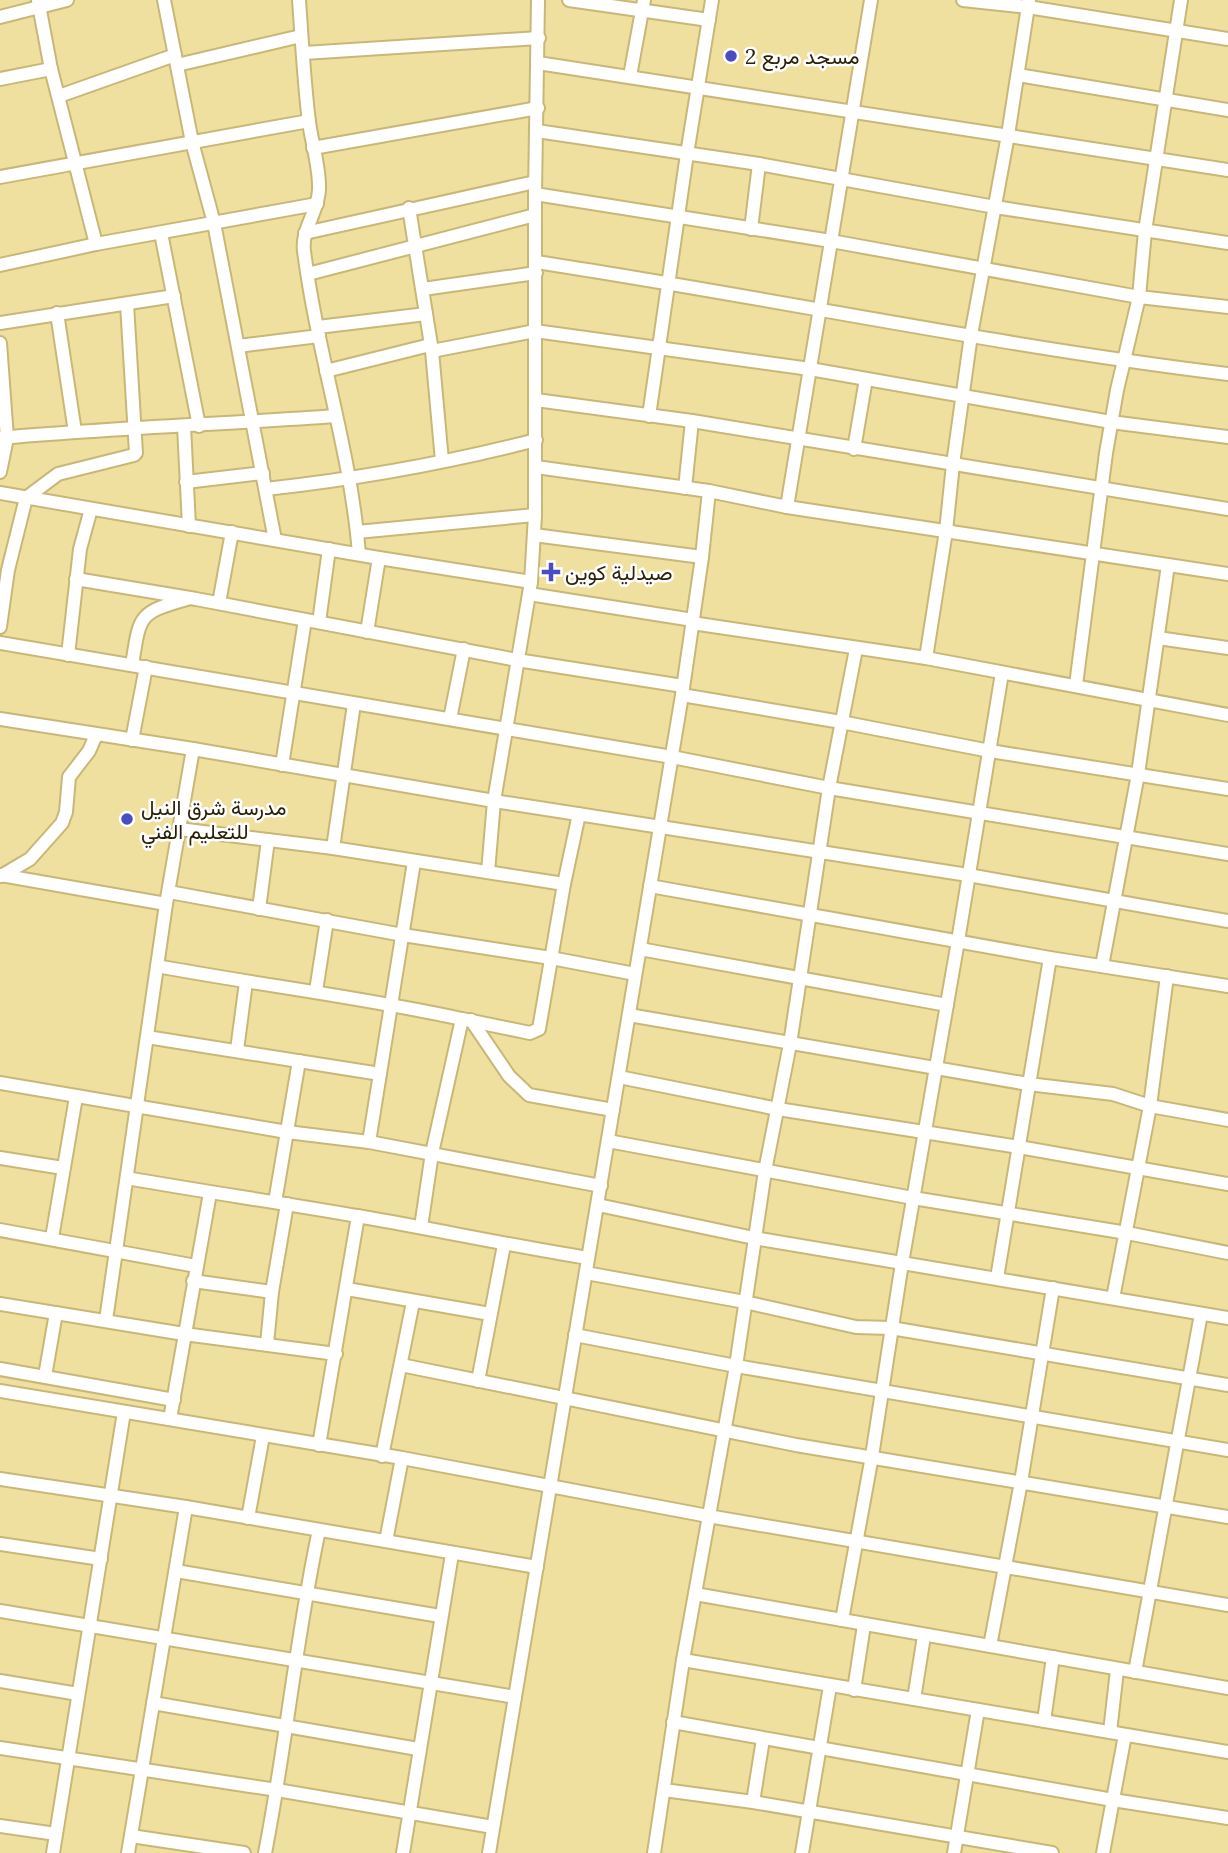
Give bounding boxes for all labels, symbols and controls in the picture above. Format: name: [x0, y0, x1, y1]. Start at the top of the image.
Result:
place label: مسجد مربع 2: [745, 43, 859, 71]
marker: مسجد مربع 2: [723, 48, 739, 64]
place label: صيدلية كوين: [565, 559, 673, 586]
marker: صيدلية كوين: [543, 564, 559, 580]
place label: مدرسة شرق النيل للتعليم الفني: [141, 794, 286, 849]
marker: مدرسة شرق النيل للتعليم الفني: [119, 811, 135, 827]

